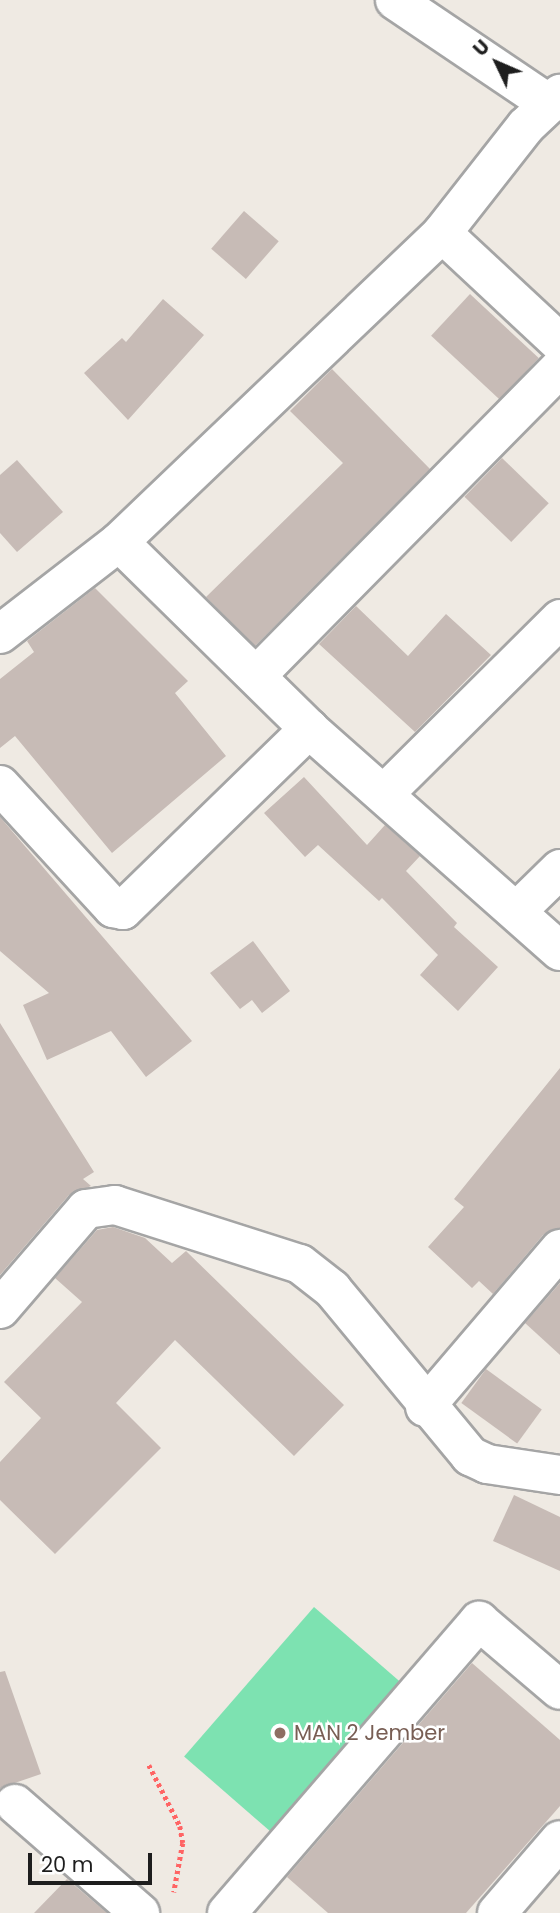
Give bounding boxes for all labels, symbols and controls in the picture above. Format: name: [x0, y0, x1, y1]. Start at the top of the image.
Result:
north arrow: [462, 28, 532, 98]
text: U: [467, 34, 496, 62]
place label: MAN 2 Jember: [294, 1720, 445, 1746]
marker: MAN 2 Jember: [272, 1725, 288, 1741]
scale bar: [32, 1840, 156, 1884]
text: 20 m: [41, 1850, 94, 1879]

